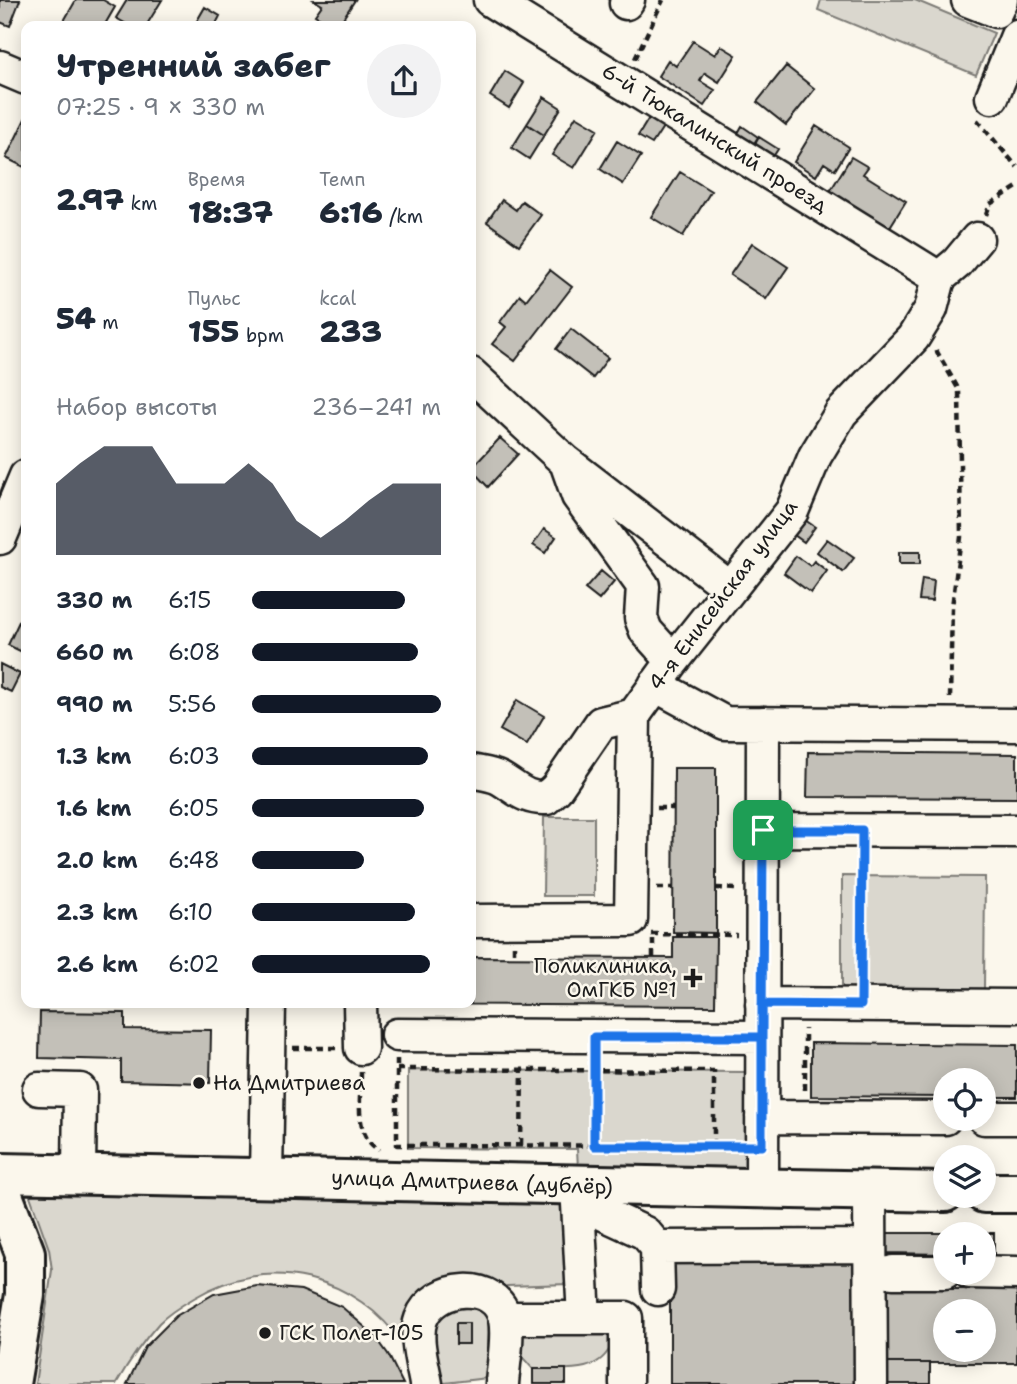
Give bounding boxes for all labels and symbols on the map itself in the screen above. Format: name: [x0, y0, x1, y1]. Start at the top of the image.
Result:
street label: 6-й Тюкалинский проезд: [597, 57, 833, 219]
street label: 4-я Енисейская улица: [642, 494, 804, 696]
pin: [733, 800, 793, 860]
place label: Поликлиника, ОмГКБ №1: [534, 952, 677, 1004]
marker: Поликлиника, ОмГКБ №1: [683, 968, 703, 988]
place label: На Дмитриева: [213, 1069, 365, 1097]
marker: На Дмитриева: [191, 1075, 207, 1091]
street label: улица Дмитриева (дублёр): [331, 1163, 613, 1201]
place label: ГСК Полет-105: [279, 1319, 424, 1347]
marker: ГСК Полет-105: [257, 1325, 273, 1341]

